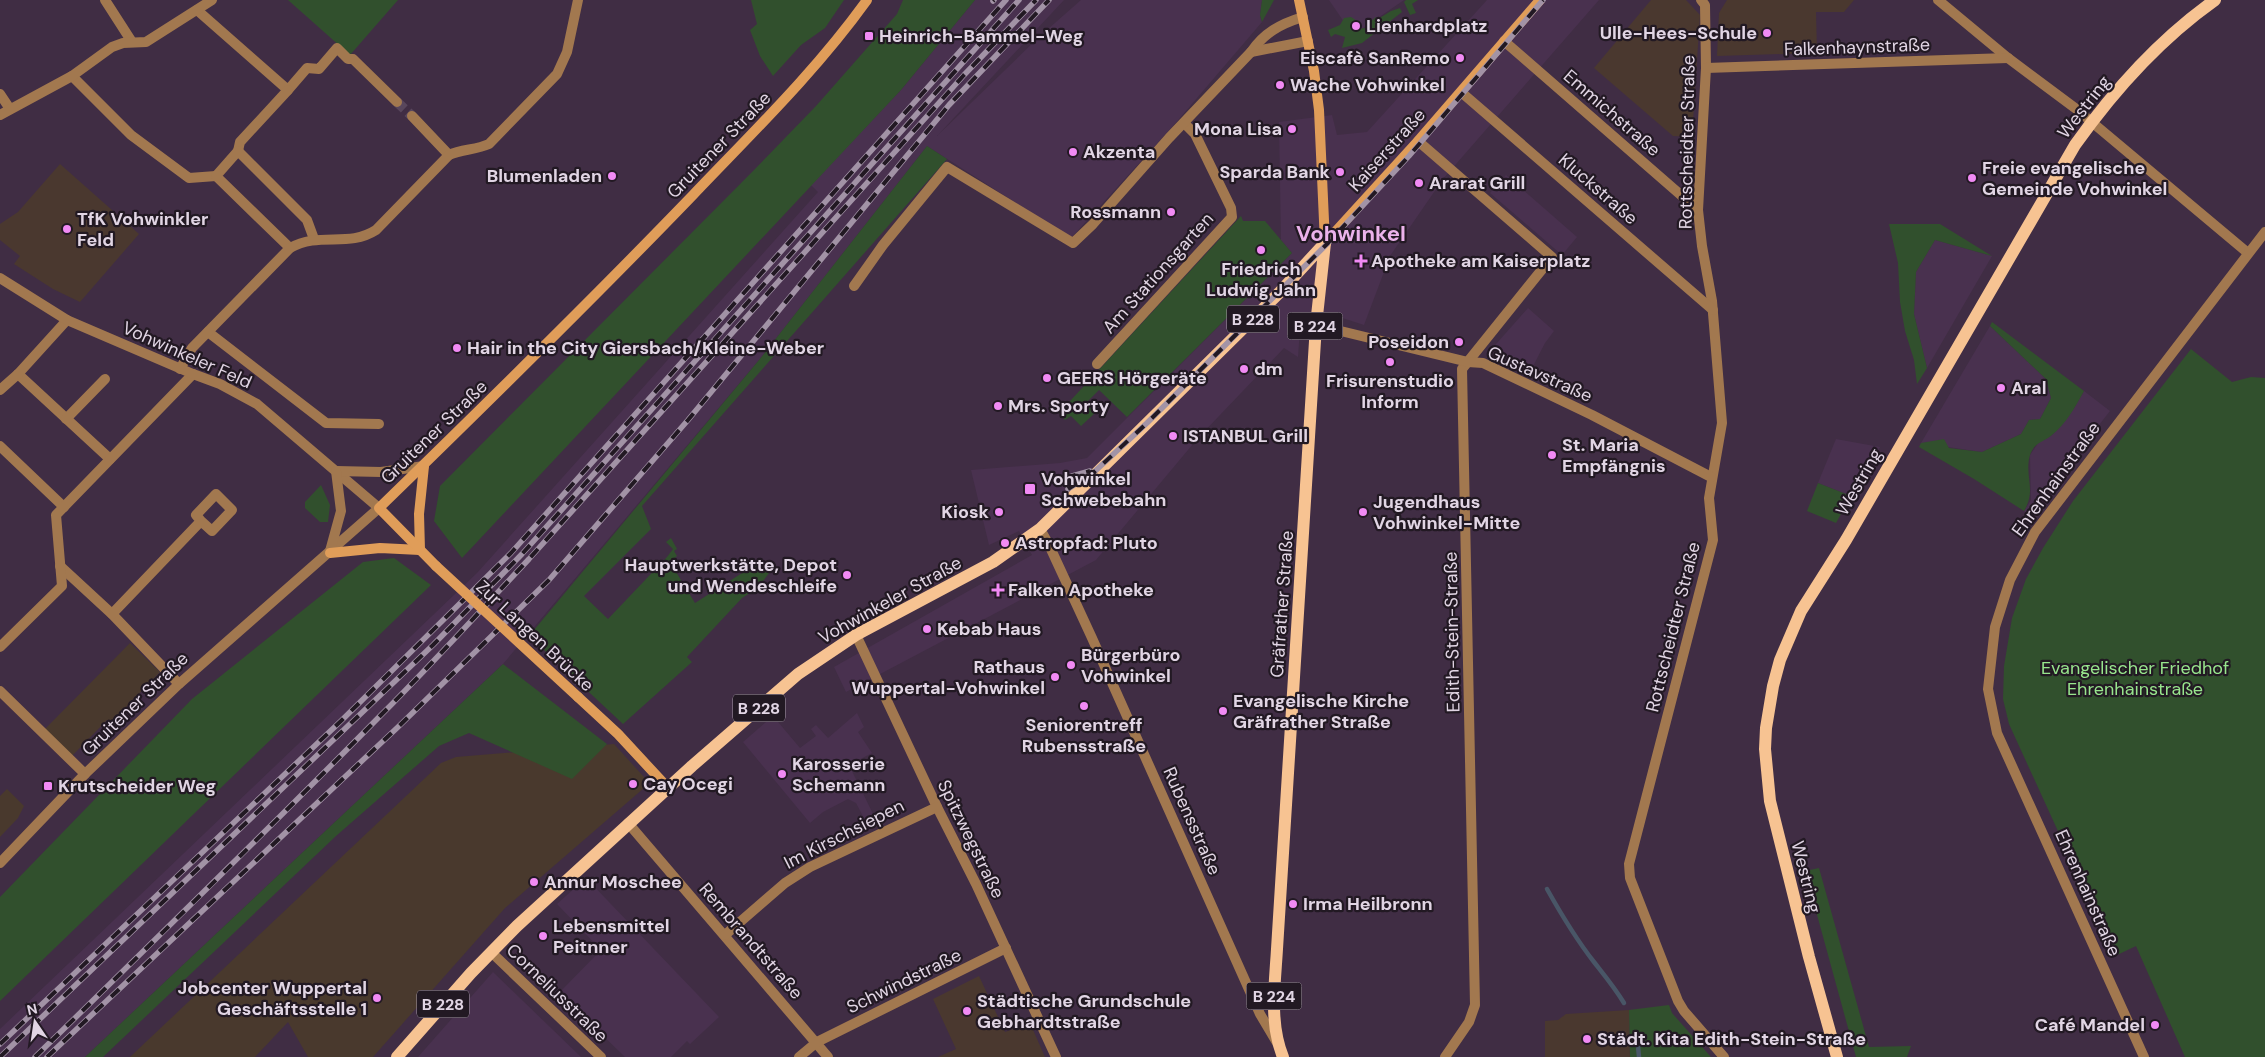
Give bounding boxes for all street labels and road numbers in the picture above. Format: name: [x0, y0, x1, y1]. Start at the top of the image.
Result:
street label: Falkenhaynstraße: [1784, 32, 1930, 62]
street label: Rottscheidter Straße: [1673, 55, 1701, 229]
street label: Emmichstraße: [1558, 64, 1666, 162]
street label: Westring: [2052, 71, 2116, 143]
street label: Gruitener Straße: [662, 86, 776, 204]
street label: Kaiserstraße: [1343, 103, 1431, 197]
street label: Kluckstraße: [1553, 148, 1643, 230]
street label: Am Stationsgarten: [1097, 207, 1219, 339]
road number: B 228: [1227, 306, 1279, 332]
road number: B 224: [1288, 312, 1342, 340]
street label: Vohwinkeler Feld: [118, 316, 256, 394]
street label: Gustavstraße: [1484, 340, 1596, 408]
street label: Gruitener Straße: [375, 375, 493, 489]
street label: Ehrenhainstraße: [2006, 417, 2106, 541]
street label: Westring: [1830, 444, 1888, 520]
street label: Gräfrather Straße: [1265, 530, 1299, 678]
street label: Rottscheidter Straße: [1640, 539, 1706, 715]
street label: Vohwinkeler Straße: [814, 551, 966, 649]
street label: Edith-Stein-Straße: [1439, 551, 1465, 713]
street label: Zur Langen Brücke: [471, 575, 599, 697]
street label: Gruitener Straße: [76, 647, 194, 761]
road number: B 228: [733, 694, 785, 721]
street label: Rubensstraße: [1157, 763, 1227, 879]
street label: Spitzwegstraße: [932, 776, 1010, 902]
street label: Im Kirschsiepen: [780, 793, 908, 875]
street label: Ehrenhainstraße: [2049, 826, 2127, 960]
street label: Westring: [1785, 838, 1827, 916]
street label: Rembrandtstraße: [694, 878, 808, 1004]
street label: Corneliusstraße: [501, 938, 613, 1048]
street label: Schwindstraße: [843, 943, 965, 1019]
road number: B 224: [1246, 982, 1302, 1009]
road number: B 228: [417, 991, 469, 1018]

